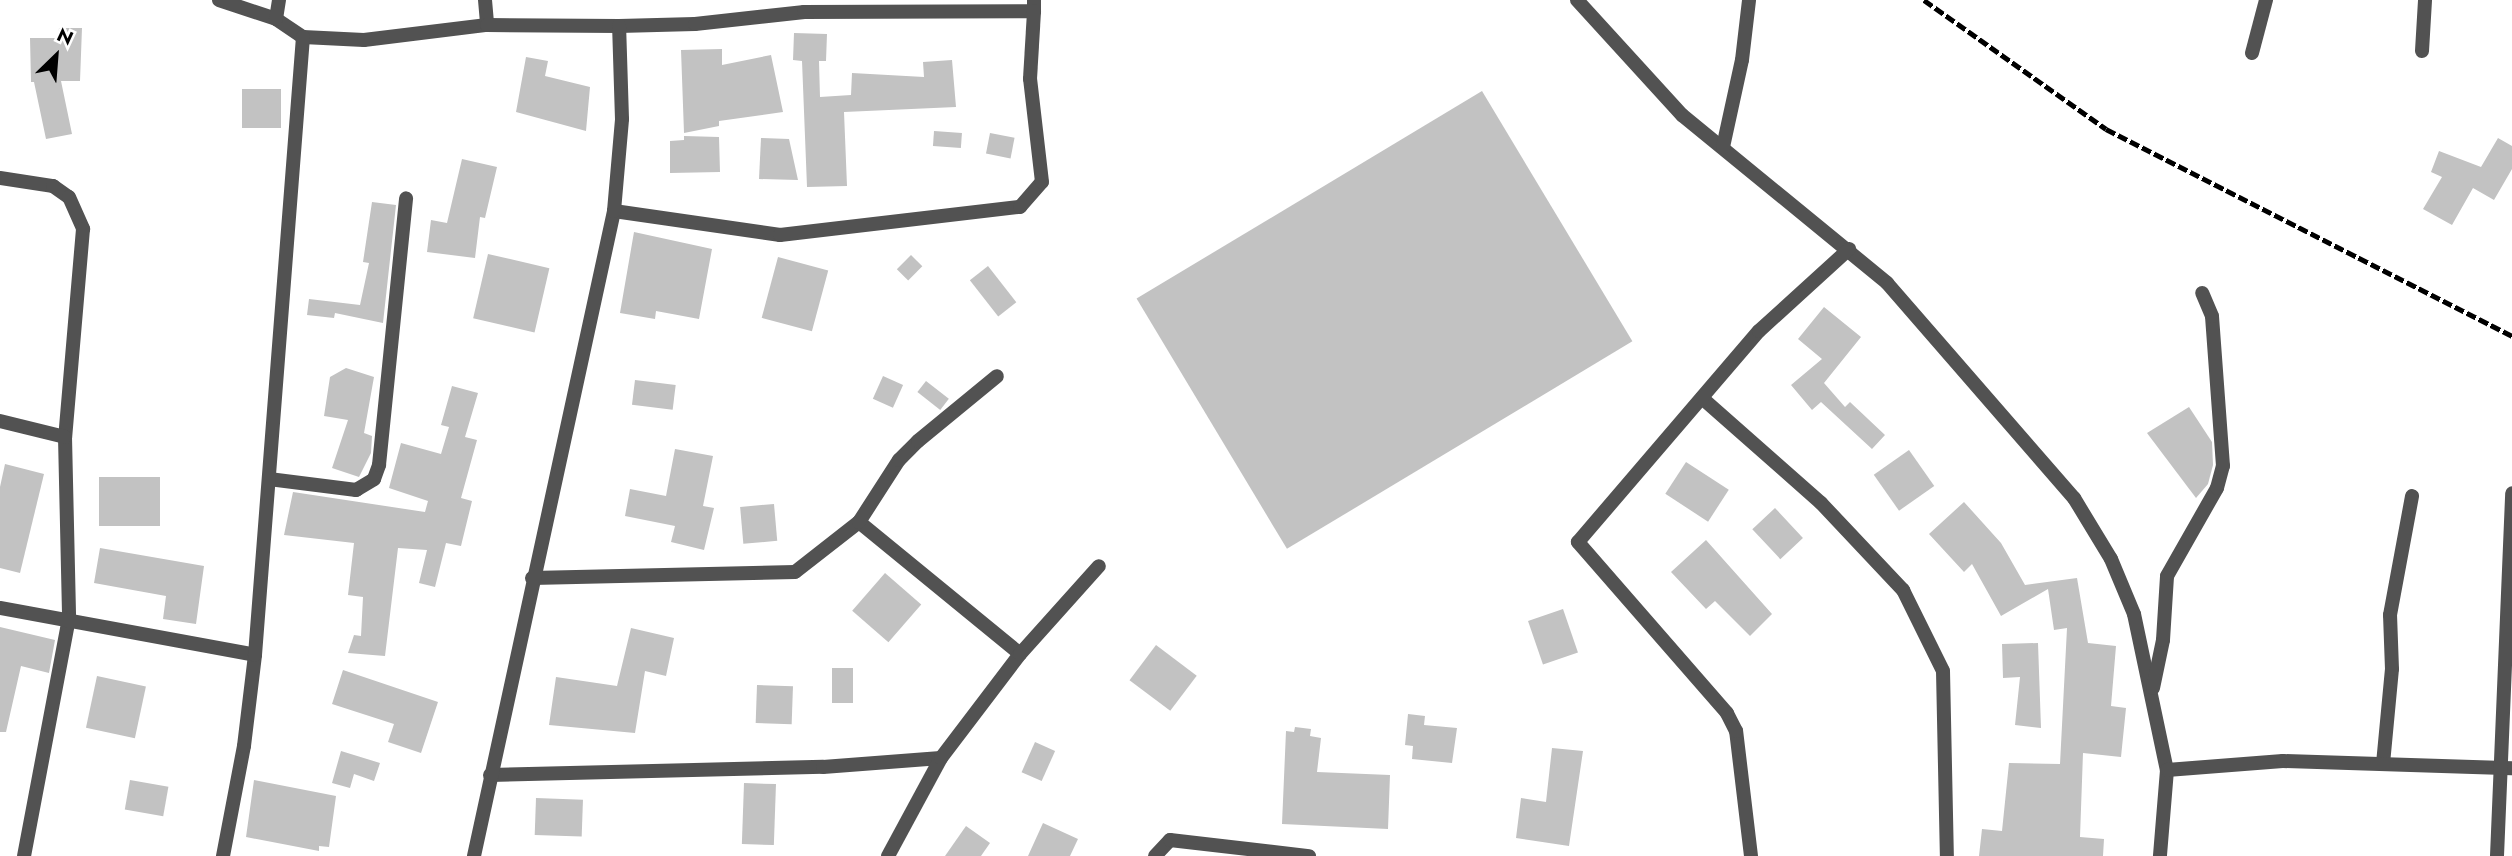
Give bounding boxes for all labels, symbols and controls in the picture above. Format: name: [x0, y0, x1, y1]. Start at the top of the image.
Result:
north arrow: [21, 21, 91, 91]
text: N: [53, 21, 78, 52]

